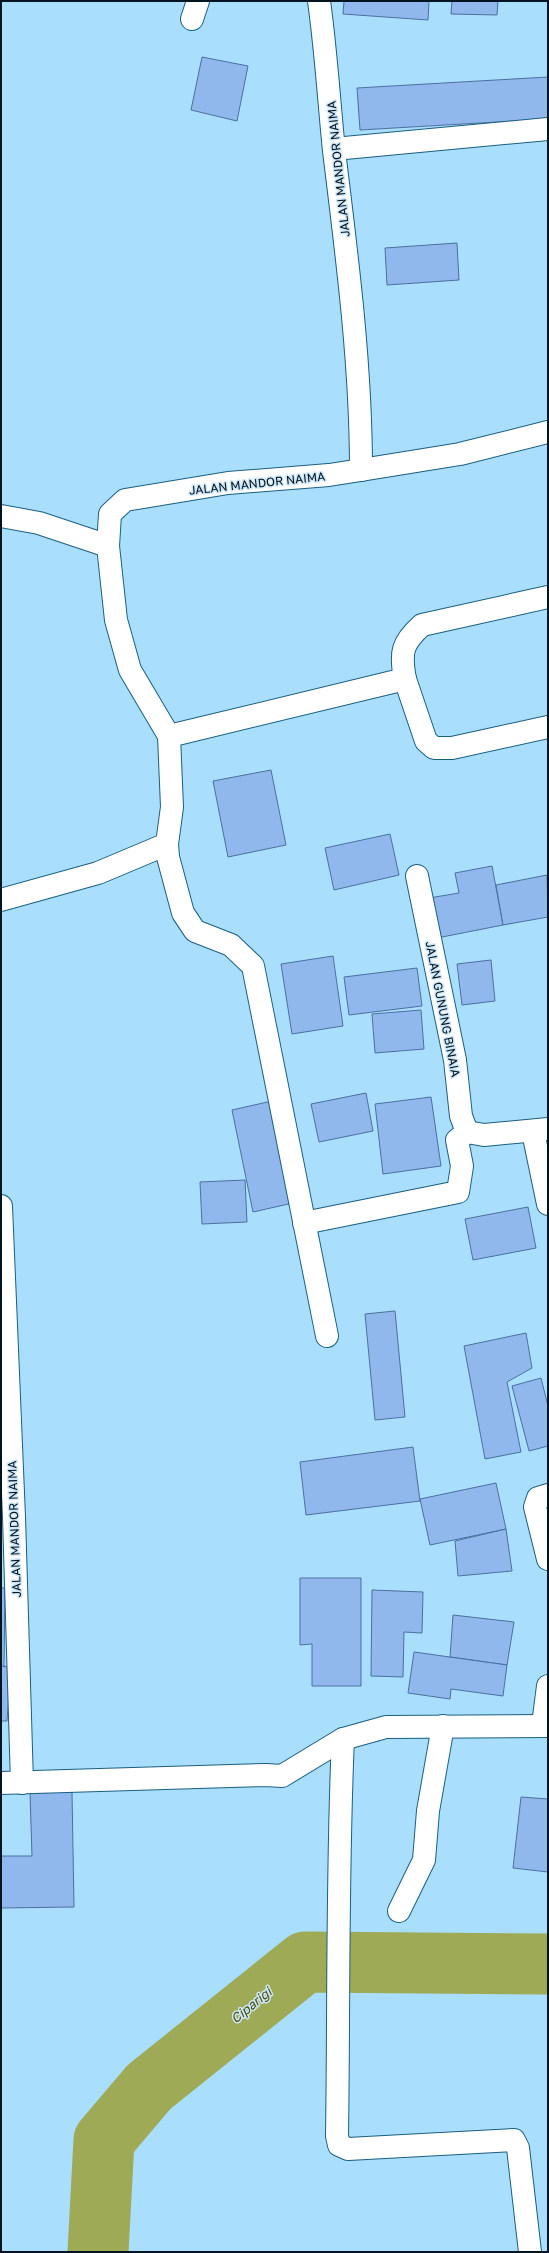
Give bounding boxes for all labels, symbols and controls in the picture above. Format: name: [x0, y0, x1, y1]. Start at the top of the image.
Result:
street label: JALAN MANDOR NAIMA: [323, 100, 353, 238]
street label: JALAN MANDOR NAIMA: [188, 468, 326, 498]
street label: JALAN GUNUNG BINAIA: [422, 940, 464, 1078]
street label: JALAN MANDOR NAIMA: [4, 1460, 24, 1598]
water label: Ciparigi: [227, 1983, 276, 2026]

